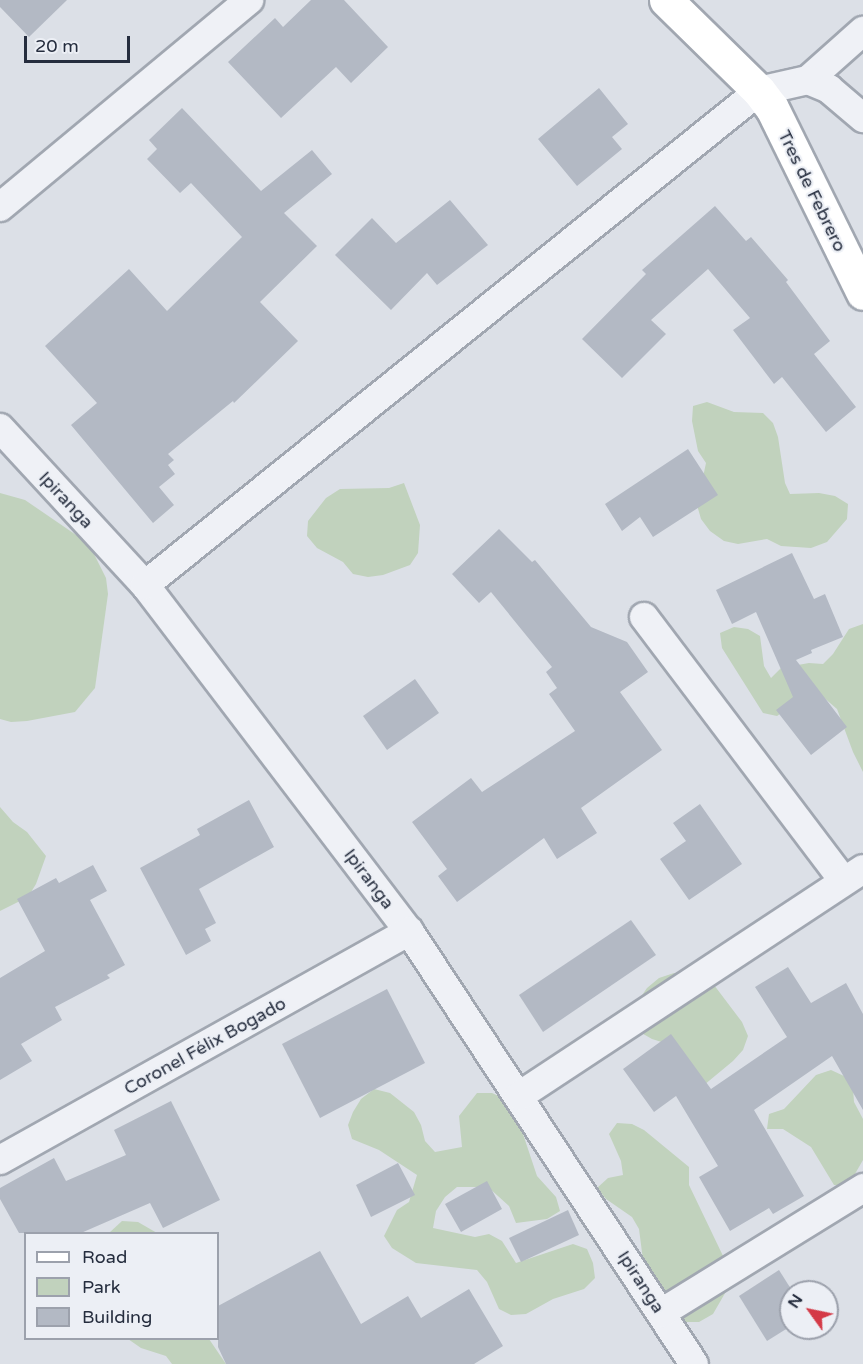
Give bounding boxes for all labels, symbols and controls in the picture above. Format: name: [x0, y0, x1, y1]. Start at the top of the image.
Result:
scale bar: [27, 24, 134, 62]
text: 20 m: [35, 35, 79, 57]
street label: Tres de Febrero: [773, 127, 851, 255]
street label: Ipiranga: [34, 467, 98, 533]
street label: Ipiranga: [339, 844, 399, 914]
street label: Coronel Félix Bogado: [120, 992, 290, 1100]
legend: [24, 1232, 219, 1340]
text: Road: [82, 1246, 127, 1268]
street label: Ipiranga: [613, 1247, 669, 1317]
text: Park: [82, 1276, 120, 1298]
north arrow: [779, 1280, 839, 1340]
text: N: [784, 1290, 807, 1312]
text: Building: [82, 1306, 152, 1328]

